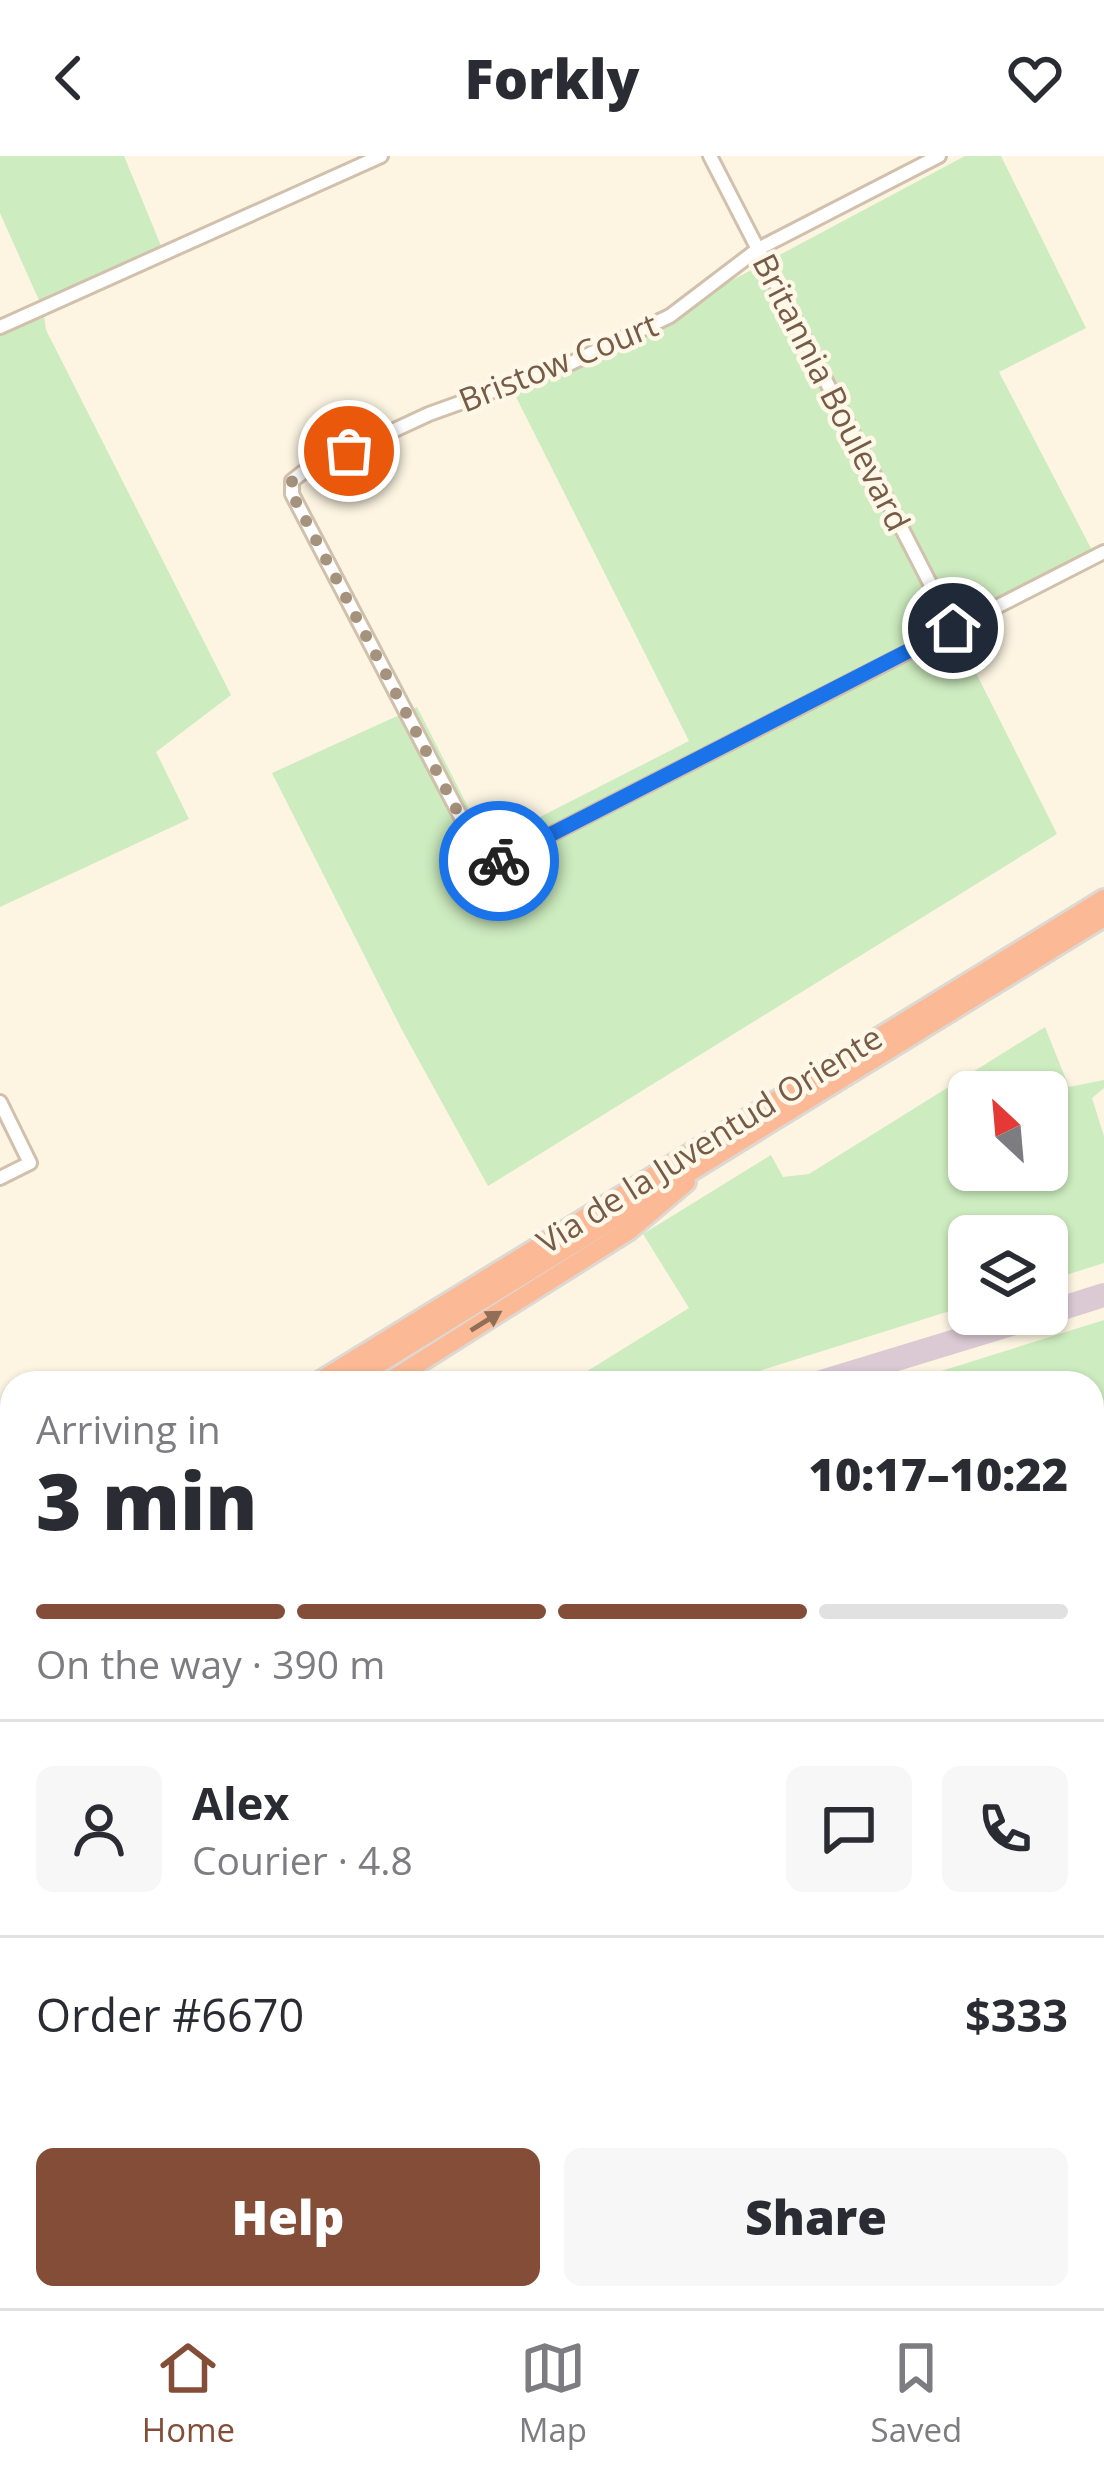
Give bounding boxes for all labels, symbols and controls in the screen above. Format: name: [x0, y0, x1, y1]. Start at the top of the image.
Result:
text: Forkly: [465, 41, 639, 115]
icon: back: [36, 45, 102, 111]
icon: heart: [1002, 45, 1068, 111]
street label: Britannia Boulevard: [743, 246, 921, 538]
street label: Bristow Court: [452, 302, 664, 422]
pin: [298, 400, 400, 502]
icon: bag: [316, 418, 382, 484]
pin: [902, 577, 1004, 679]
icon: home: [920, 595, 986, 661]
courier: [439, 801, 559, 921]
icon: bike: [466, 828, 532, 894]
street label: Via de la Juventud Oriente: [528, 1014, 890, 1264]
north arrow: [948, 1071, 1068, 1191]
map controls: [948, 1071, 1068, 1335]
button: layers: [948, 1215, 1068, 1335]
one-way arrow: [469, 1311, 503, 1332]
text: Arriving in: [36, 1402, 221, 1455]
text: 10:17–10:22: [809, 1443, 1068, 1504]
text: 3 min: [36, 1447, 258, 1553]
text: On the way · 390 m: [36, 1637, 385, 1690]
button: person: [36, 1766, 162, 1892]
button: chat: [786, 1766, 912, 1892]
button: phone: [942, 1766, 1068, 1892]
text: Alex: [192, 1772, 289, 1833]
text: Courier · 4.8: [192, 1833, 413, 1886]
text: Order #6670: [36, 1984, 304, 2045]
text: $333: [965, 1984, 1068, 2045]
button: Help: [36, 2148, 540, 2286]
button: Share: [564, 2148, 1068, 2286]
tab: Home: [142, 2335, 235, 2452]
tab: Map: [519, 2335, 587, 2452]
tab: Saved: [871, 2335, 962, 2452]

